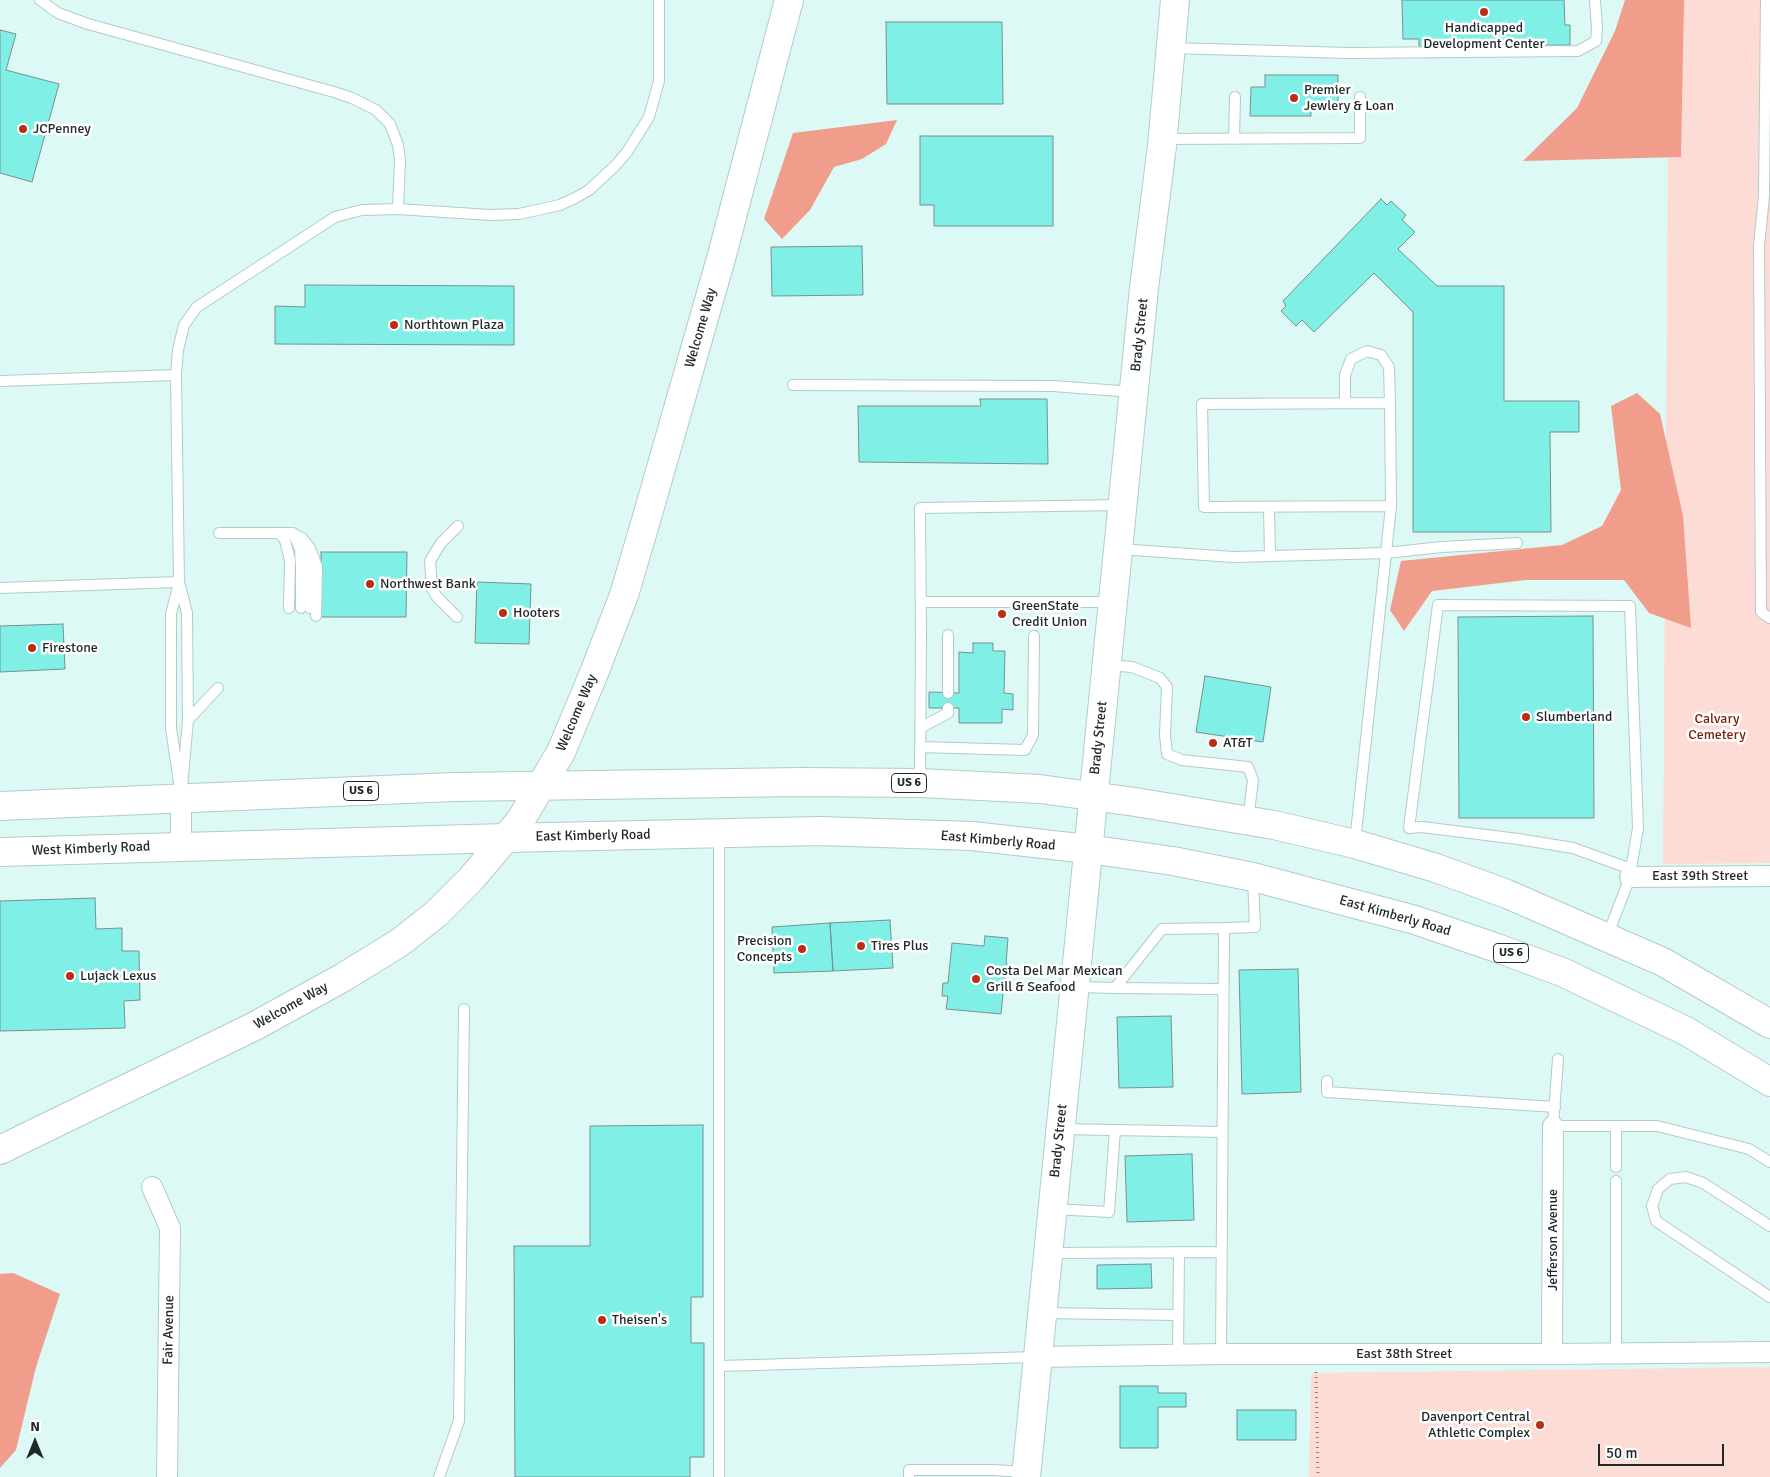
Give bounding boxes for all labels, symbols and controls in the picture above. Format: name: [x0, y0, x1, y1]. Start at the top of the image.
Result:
marker: Handicapped Development Center: [1478, 6, 1490, 18]
place label: Handicapped Development Center: [1423, 20, 1545, 52]
place label: Premier Jewlery & Loan: [1304, 82, 1394, 114]
marker: Premier Jewlery & Loan: [1288, 92, 1300, 104]
place label: JCPenney: [33, 121, 91, 137]
marker: JCPenney: [17, 123, 29, 135]
street label: Welcome Way: [682, 286, 720, 370]
street label: Brady Street: [1128, 297, 1152, 373]
place label: Northtown Plaza: [404, 317, 504, 333]
marker: Northtown Plaza: [388, 319, 400, 331]
place label: Northwest Bank: [380, 576, 476, 592]
marker: Northwest Bank: [364, 578, 376, 590]
place label: GreenState Credit Union: [1012, 598, 1087, 630]
place label: Hooters: [513, 605, 560, 621]
marker: Hooters: [497, 607, 509, 619]
marker: GreenState Credit Union: [996, 608, 1008, 620]
place label: Firestone: [42, 640, 98, 656]
marker: Firestone: [26, 642, 38, 654]
street label: Welcome Way: [553, 672, 601, 754]
street label: Brady Street: [1087, 700, 1111, 776]
place label: Slumberland: [1536, 709, 1612, 725]
marker: Slumberland: [1520, 711, 1532, 723]
park label: Calvary Cemetery: [1688, 711, 1746, 744]
place label: AT&T: [1223, 735, 1253, 751]
marker: AT&T: [1207, 737, 1219, 749]
road number: US 6: [892, 774, 926, 792]
road number: US 6: [344, 781, 378, 800]
street label: East Kimberly Road: [535, 827, 651, 845]
street label: East Kimberly Road: [940, 828, 1056, 854]
street label: West Kimberly Road: [31, 839, 151, 859]
street label: East 39th Street: [1652, 868, 1748, 884]
street label: East Kimberly Road: [1337, 892, 1453, 940]
place label: Precision Concepts: [737, 933, 792, 966]
place label: Tires Plus: [871, 938, 928, 954]
marker: Tires Plus: [855, 940, 867, 952]
marker: Precision Concepts: [796, 943, 808, 955]
road number: US 6: [1494, 944, 1528, 962]
place label: Costa Del Mar Mexican Grill & Seafood: [986, 963, 1123, 996]
place label: Lujack Lexus: [80, 968, 156, 984]
marker: Lujack Lexus: [64, 970, 76, 982]
marker: Costa Del Mar Mexican Grill & Seafood: [970, 973, 982, 985]
street label: Welcome Way: [251, 979, 331, 1033]
street label: Brady Street: [1047, 1103, 1071, 1179]
street label: Jefferson Avenue: [1545, 1189, 1561, 1291]
street label: Fair Avenue: [160, 1295, 178, 1365]
place label: Theisen's: [612, 1312, 667, 1328]
marker: Theisen's: [596, 1314, 608, 1326]
street label: East 38th Street: [1356, 1346, 1452, 1362]
place label: Davenport Central Athletic Complex: [1421, 1409, 1530, 1441]
north arrow: [10, 1417, 60, 1467]
text: N: [30, 1418, 40, 1435]
marker: Davenport Central Athletic Complex: [1534, 1419, 1546, 1431]
scale bar: [1600, 1434, 1726, 1466]
text: 50 m: [1606, 1444, 1637, 1462]

